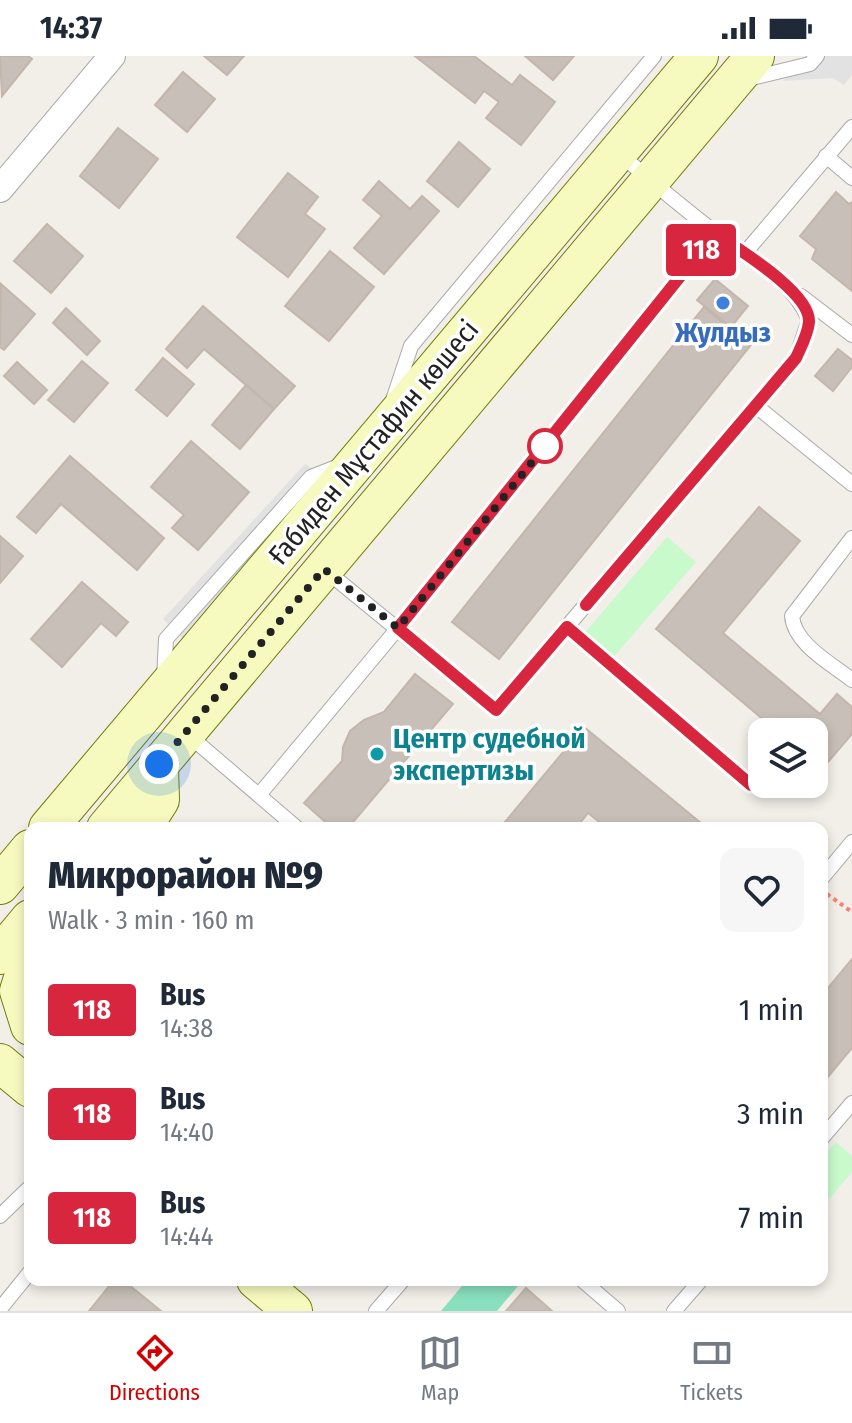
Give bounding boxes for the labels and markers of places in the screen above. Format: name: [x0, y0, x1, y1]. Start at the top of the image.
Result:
marker: Жулдыз: [714, 294, 732, 312]
place label: Жулдыз: [674, 316, 771, 349]
unlabelled marker: [528, 429, 562, 463]
place label: Центр судебной экспертизы: [393, 722, 585, 787]
marker: Центр судебной экспертизы: [368, 745, 386, 763]

